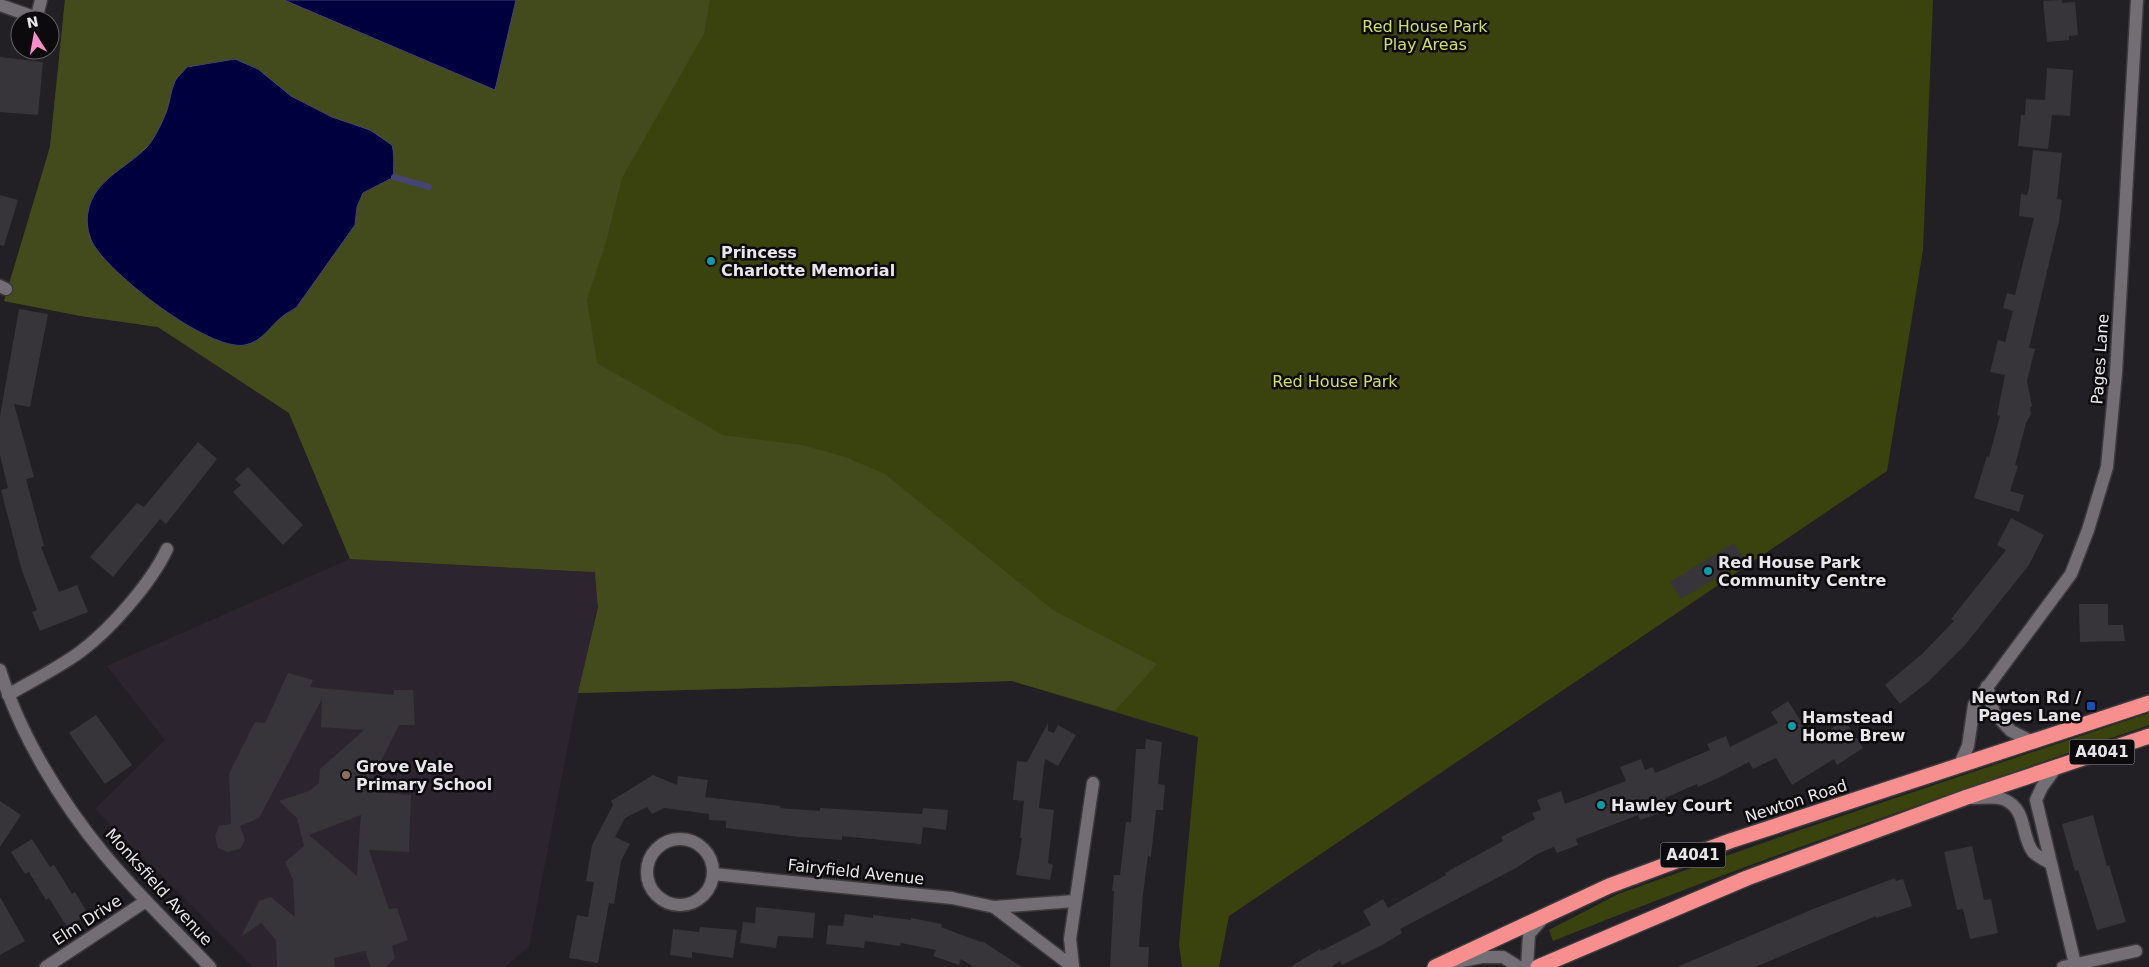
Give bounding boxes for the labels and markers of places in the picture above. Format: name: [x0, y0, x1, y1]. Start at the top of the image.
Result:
place label: Princess Charlotte Memorial: [721, 243, 895, 280]
marker: Princess Charlotte Memorial: [705, 255, 717, 267]
place label: Red House Park Community Centre: [1718, 553, 1887, 590]
marker: Red House Park Community Centre: [1702, 565, 1714, 577]
place label: Newton Rd / Pages Lane: [1971, 688, 2081, 725]
marker: Newton Rd / Pages Lane: [2085, 700, 2097, 712]
place label: Hamstead Home Brew: [1802, 708, 1905, 745]
marker: Hamstead Home Brew: [1786, 720, 1798, 732]
place label: Grove Vale Primary School: [356, 757, 492, 794]
marker: Grove Vale Primary School: [340, 769, 352, 781]
place label: Hawley Court: [1611, 796, 1732, 815]
marker: Hawley Court: [1595, 799, 1607, 811]

